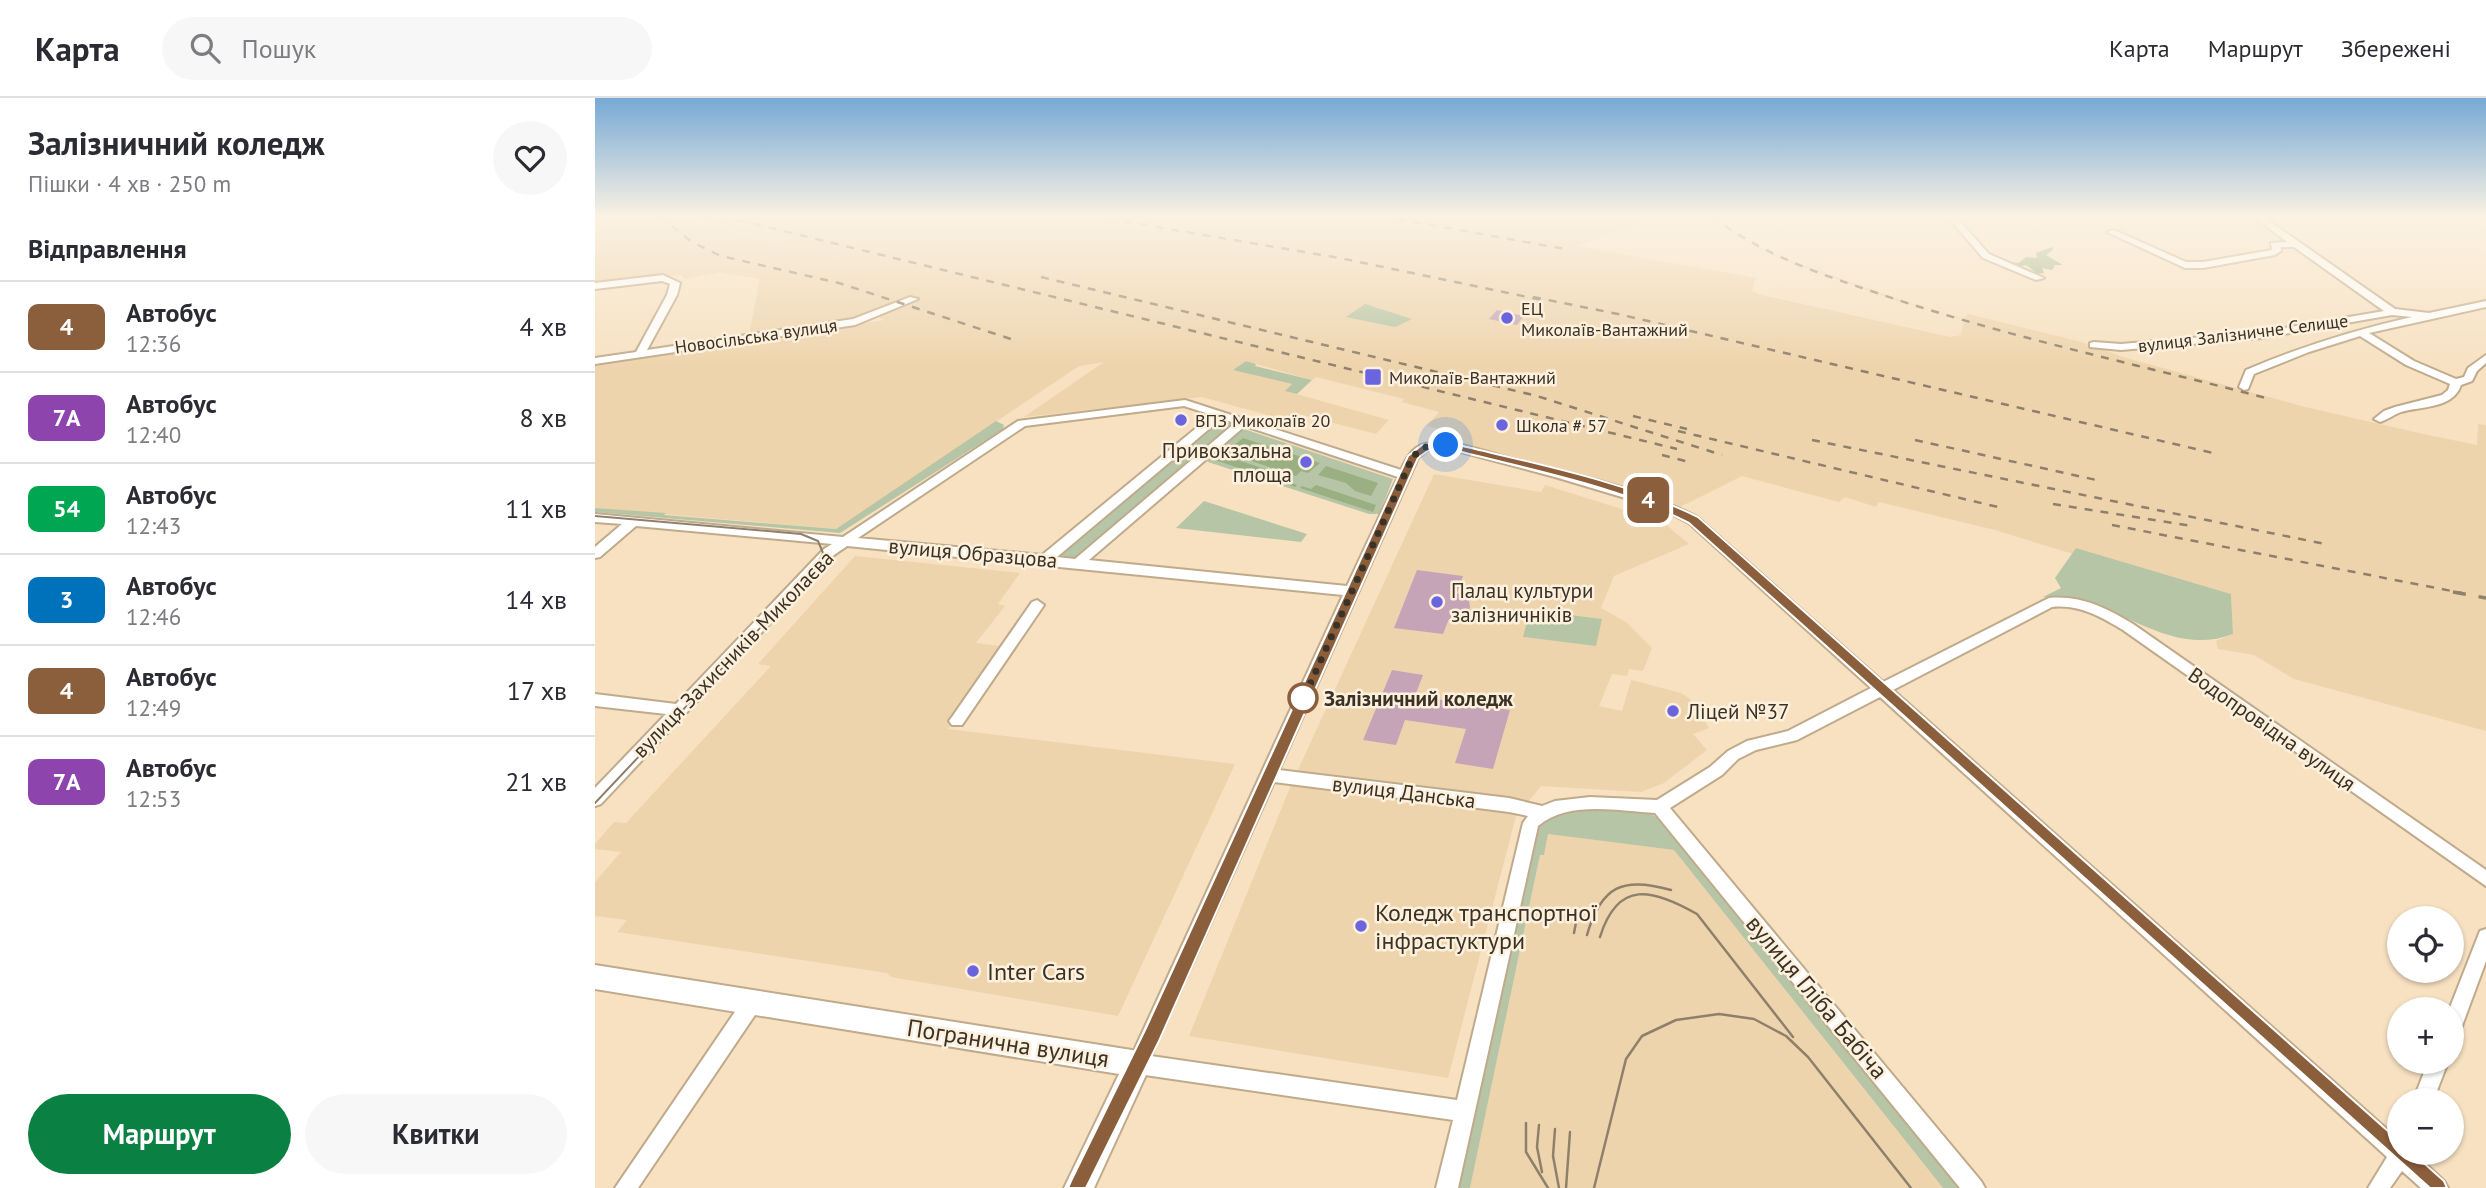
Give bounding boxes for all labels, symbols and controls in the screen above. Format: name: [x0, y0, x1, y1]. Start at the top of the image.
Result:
search box: [162, 17, 652, 80]
text: Карта: [35, 27, 120, 70]
icon: search: [186, 29, 224, 67]
text: Пошук: [242, 32, 316, 65]
text: Карта: [2109, 33, 2170, 64]
text: Маршрут: [2208, 33, 2303, 64]
text: Збережені: [2341, 33, 2451, 64]
text: Залізничний коледж: [28, 121, 325, 164]
button: heart: [493, 121, 567, 195]
text: Пішки · 4 хв · 250 m: [28, 169, 231, 198]
text: Відправлення: [28, 232, 187, 265]
text: Автобус: [126, 296, 217, 329]
place label: ЕЦ Миколаїв-Вантажний: [1521, 297, 1688, 341]
street label: вулиця Залізничне Селище: [2137, 309, 2349, 357]
text: 4 хв: [520, 310, 567, 343]
marker: ЕЦ Миколаїв-Вантажний: [1499, 310, 1515, 326]
text: 4: [60, 311, 73, 342]
street label: Новосільська вулиця: [673, 313, 839, 359]
text: 12:36: [126, 329, 181, 358]
place label: Миколаїв-Вантажний: [1389, 366, 1556, 389]
marker: Миколаїв-Вантажний: [1363, 367, 1383, 387]
text: Автобус: [126, 387, 217, 420]
text: 8 хв: [520, 401, 567, 434]
text: 7А: [52, 402, 81, 433]
place label: ВПЗ Миколаїв 20: [1195, 409, 1331, 432]
marker: ВПЗ Миколаїв 20: [1173, 412, 1189, 428]
place label: Школа # 57: [1516, 414, 1607, 437]
marker: Школа # 57: [1494, 417, 1510, 433]
text: 12:40: [126, 420, 181, 449]
your location: [1428, 427, 1463, 462]
place label: Привокзальна площа: [1162, 437, 1292, 488]
marker: Привокзальна площа: [1298, 454, 1314, 470]
line badge: 4: [1625, 477, 1671, 523]
text: Автобус: [126, 478, 217, 511]
text: 4: [1641, 484, 1655, 515]
text: 11 хв: [505, 492, 567, 525]
text: 54: [53, 493, 80, 524]
text: 12:43: [126, 511, 181, 540]
street label: вулиця Образцова: [887, 532, 1059, 574]
street label: вулиця Захисників Миколаєва: [627, 545, 839, 763]
text: Автобус: [126, 569, 217, 602]
place label: Палац культури залізничніків: [1451, 577, 1593, 628]
text: 14 хв: [505, 583, 567, 616]
text: 3: [60, 584, 73, 615]
marker: Палац культури залізничніків: [1429, 594, 1445, 610]
text: 12:46: [126, 602, 181, 631]
text: Автобус: [126, 660, 217, 693]
street label: Водопровідна вулиця: [2183, 661, 2361, 797]
text: 17 хв: [507, 674, 567, 707]
text: 4: [60, 675, 73, 706]
marker: Залізничний коледж: [1288, 683, 1318, 713]
place label: Залізничний коледж: [1324, 685, 1513, 712]
text: 12:49: [126, 693, 181, 722]
place label: Ліцей №37: [1686, 698, 1789, 725]
marker: Ліцей №37: [1665, 703, 1681, 719]
text: Автобус: [126, 751, 217, 784]
text: 21 хв: [505, 765, 567, 798]
text: 7А: [52, 766, 81, 797]
street label: вулиця Данська: [1331, 770, 1477, 814]
text: 12:53: [126, 784, 181, 813]
place label: Коледж транспортної інфрастуктури: [1375, 897, 1598, 956]
map controls: [2387, 906, 2464, 1165]
button: locate: [2387, 906, 2464, 983]
street label: вулиця Гліба Бабіча: [1739, 909, 1895, 1085]
marker: Коледж транспортної інфрастуктури: [1353, 918, 1369, 934]
place label: Inter Cars: [987, 956, 1085, 987]
marker: Inter Cars: [965, 963, 981, 979]
button: +: [2387, 997, 2464, 1074]
street label: Погранична вулиця: [905, 1012, 1111, 1074]
button: −: [2387, 1088, 2464, 1165]
button: Маршрут: [28, 1094, 291, 1174]
button: Квитки: [305, 1094, 567, 1174]

